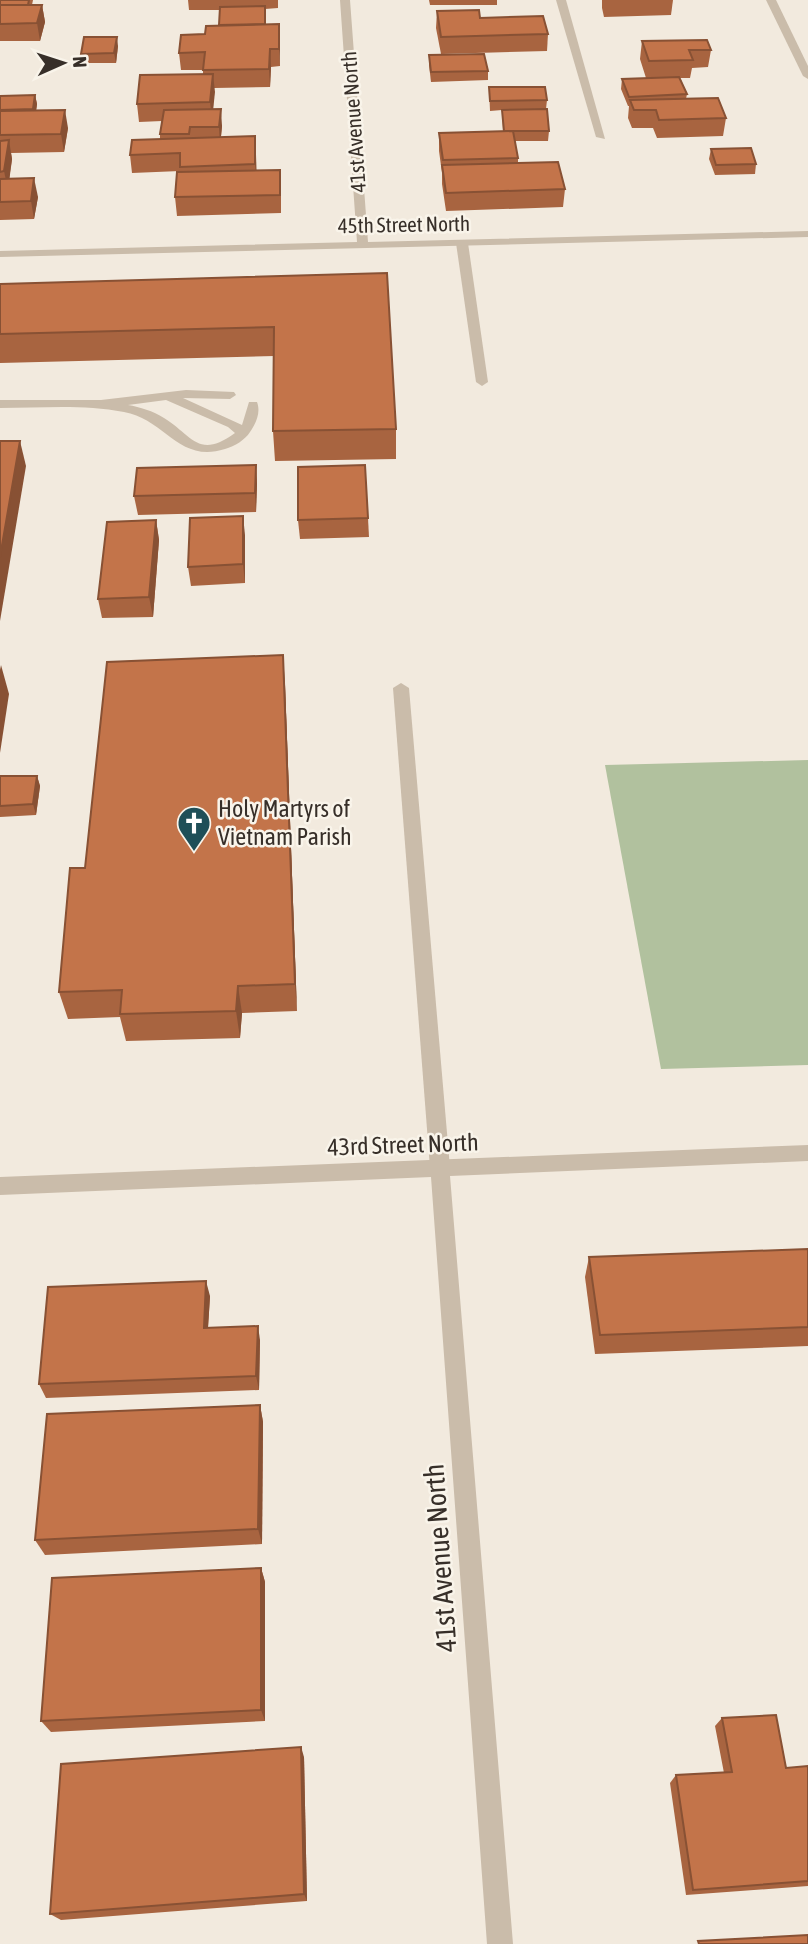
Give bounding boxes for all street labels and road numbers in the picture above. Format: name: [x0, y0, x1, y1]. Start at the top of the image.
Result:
street label: 41st Avenue North: [336, 51, 370, 194]
street label: 45th Street North: [338, 211, 470, 237]
street label: 43rd Street North: [327, 1128, 479, 1161]
street label: 41st Avenue North: [417, 1463, 463, 1653]

